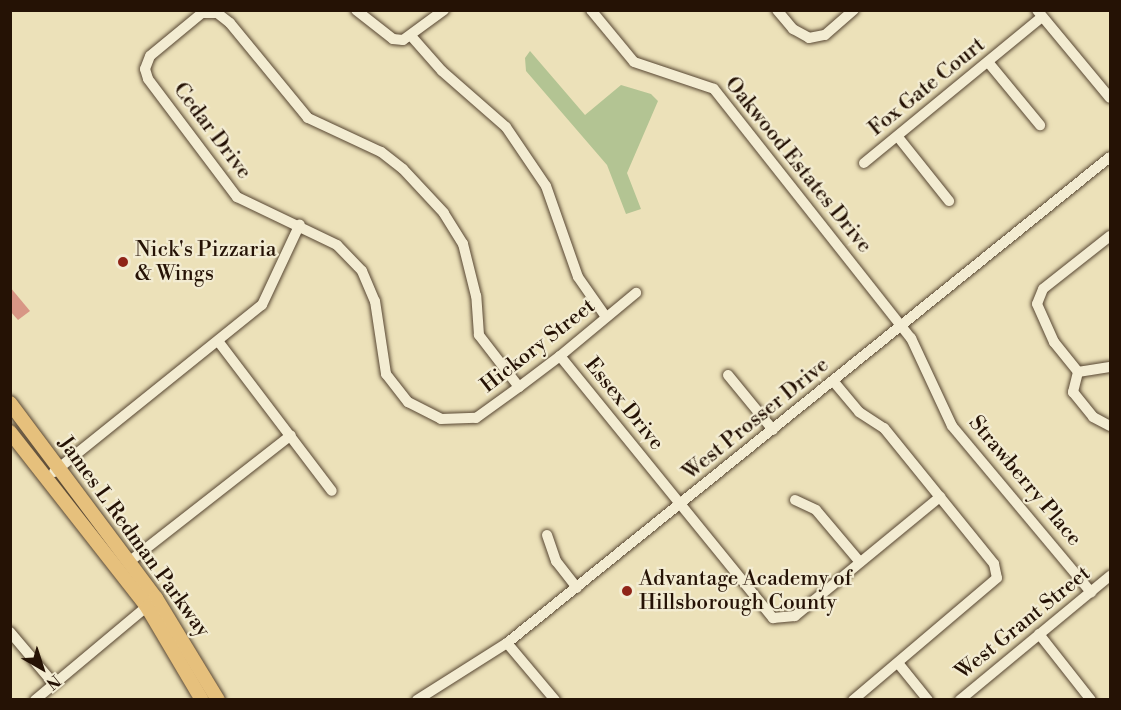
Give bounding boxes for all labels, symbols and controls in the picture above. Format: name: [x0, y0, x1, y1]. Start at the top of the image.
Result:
street label: Fox Gate Court: [864, 32, 990, 142]
street label: Oakwood Estates Drive: [719, 72, 877, 258]
street label: Cedar Drive: [167, 78, 257, 184]
place label: Nick's Pizzaria & Wings: [135, 237, 276, 287]
marker: Nick's Pizzaria & Wings: [116, 255, 130, 269]
street label: Hickory Street: [476, 294, 600, 398]
street label: West Prosser Drive: [678, 352, 834, 486]
street label: Essex Drive: [579, 353, 669, 455]
street label: Strawberry Place: [963, 411, 1087, 551]
street label: James L Redman Parkway: [53, 432, 215, 642]
street label: West Grant Street: [951, 561, 1095, 685]
place label: Advantage Academy of Hillsborough County: [639, 566, 852, 616]
marker: Advantage Academy of Hillsborough County: [620, 584, 634, 598]
north arrow: [12, 638, 72, 698]
text: N: [42, 670, 65, 694]

